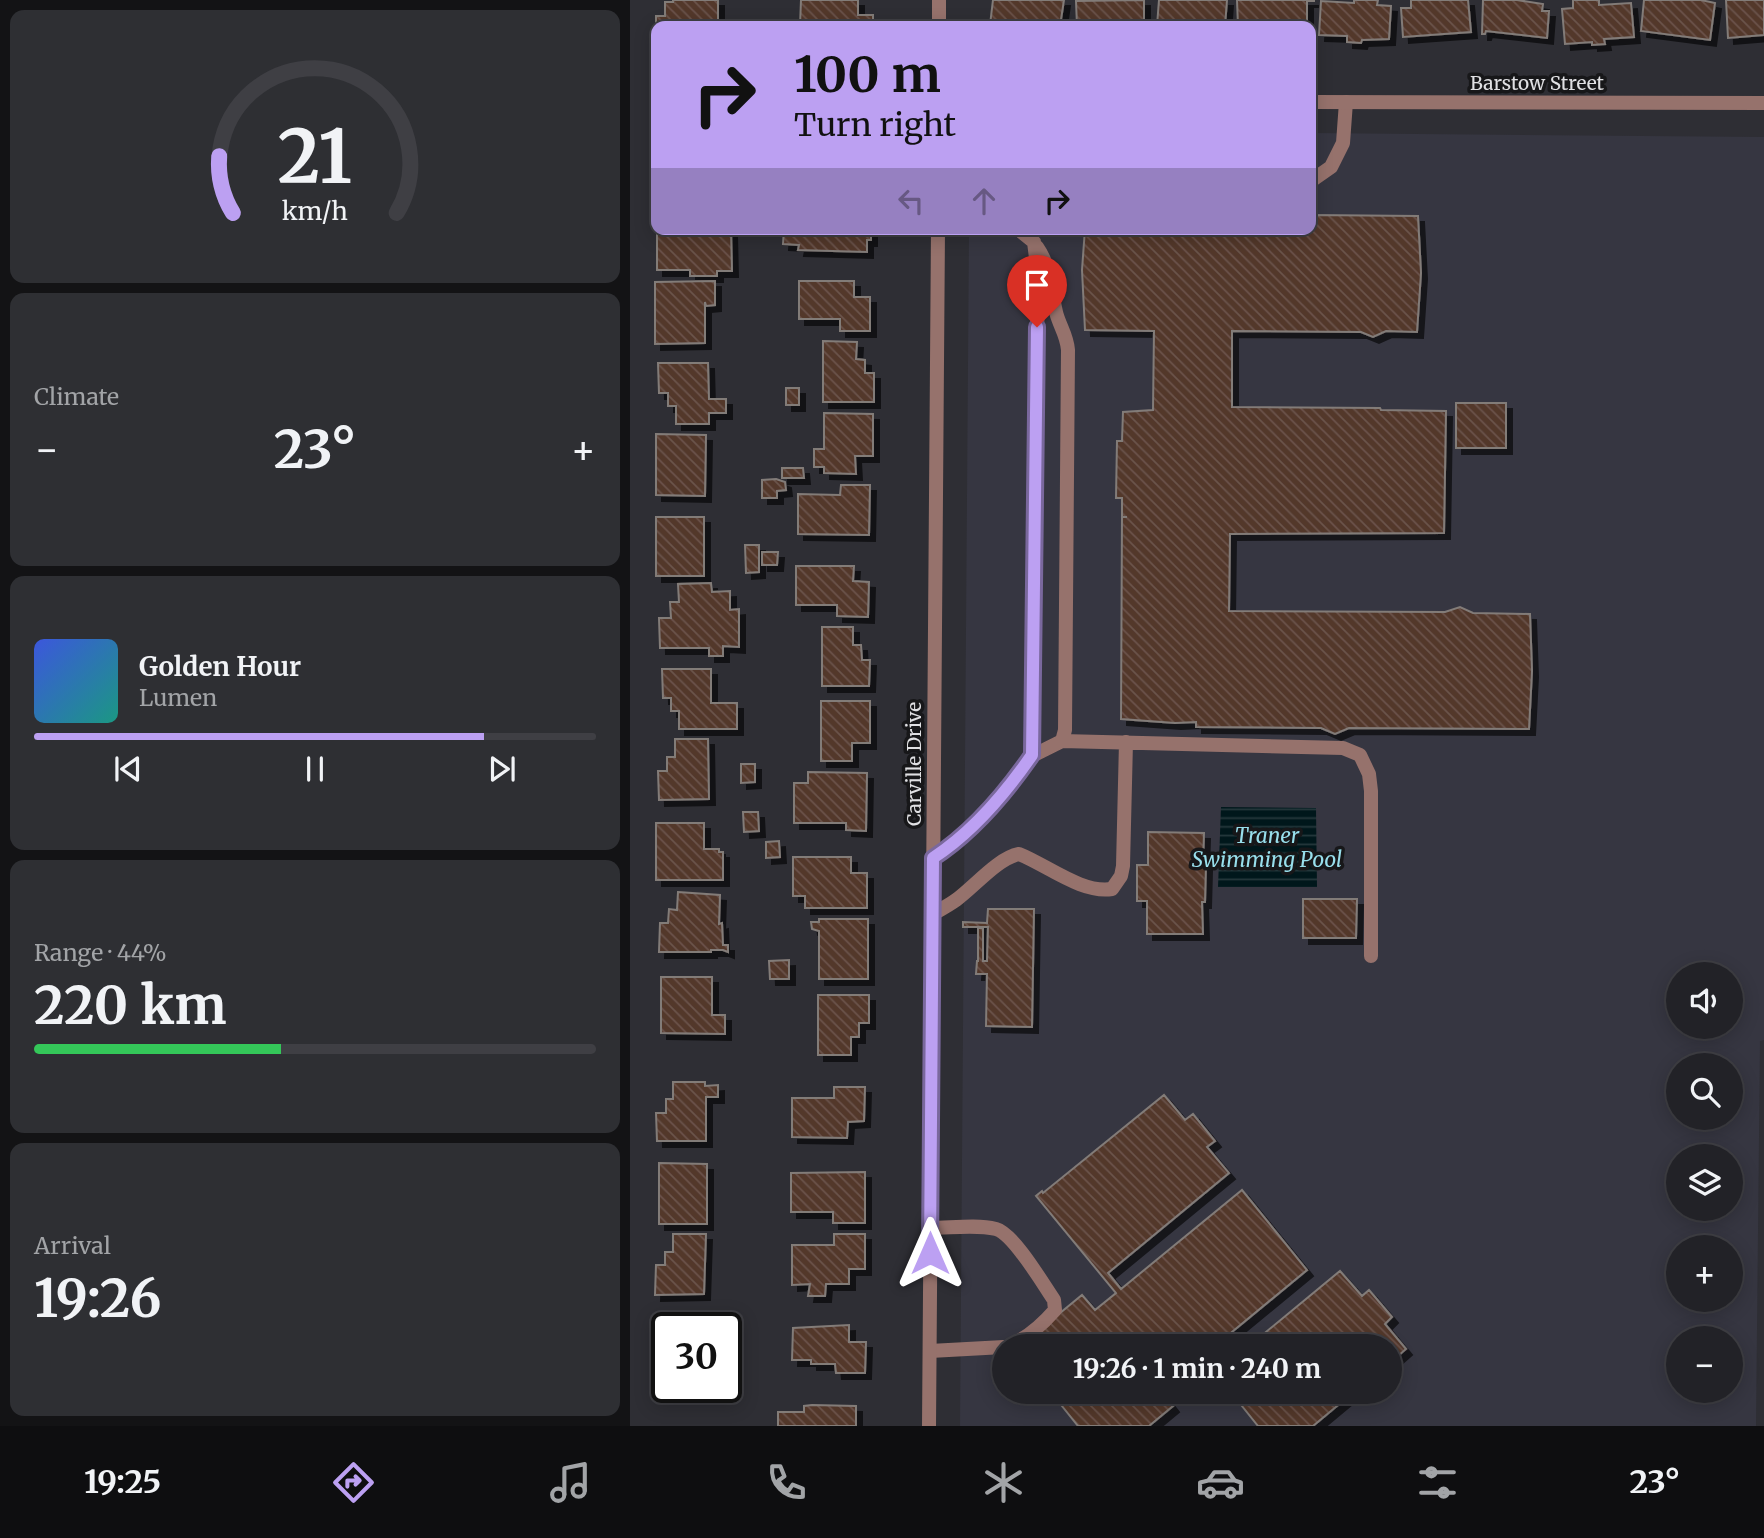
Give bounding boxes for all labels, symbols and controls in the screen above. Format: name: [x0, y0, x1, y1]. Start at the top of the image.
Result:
text: 100 m: [794, 44, 941, 105]
icon: right: [679, 49, 770, 140]
street label: Barstow Street: [1470, 71, 1605, 95]
text: Turn right: [794, 105, 956, 145]
text: 21: [278, 111, 352, 203]
icon: left: [892, 182, 930, 220]
icon: ahead: [965, 182, 1003, 220]
icon: right: [1038, 182, 1076, 220]
text: km/h: [282, 194, 348, 226]
pin: [1007, 255, 1067, 327]
icon: arrive: [1018, 266, 1056, 304]
text: Climate: [34, 382, 119, 411]
text: 23°: [274, 417, 356, 482]
text: −: [34, 426, 59, 473]
text: +: [571, 426, 596, 473]
text: Golden Hour: [139, 650, 301, 683]
text: Lumen: [139, 683, 217, 712]
street label: Carville Drive: [902, 702, 926, 826]
icon: previous: [109, 750, 147, 788]
icon: pause: [296, 750, 334, 788]
icon: next: [483, 750, 521, 788]
water label: Traner Swimming Pool: [1192, 822, 1342, 873]
text: Range · 44%: [34, 938, 167, 967]
map controls: [1666, 962, 1743, 1403]
button: sound: [1666, 962, 1743, 1039]
text: 220 km: [34, 973, 227, 1038]
button: search: [1666, 1053, 1743, 1130]
button: layers: [1666, 1144, 1743, 1221]
position arrow: [893, 1216, 967, 1290]
text: Arrival: [34, 1231, 111, 1260]
button: +: [1666, 1235, 1743, 1312]
text: 19:26: [34, 1266, 162, 1331]
speed limit sign: 30: [651, 1312, 742, 1403]
button: −: [1666, 1326, 1743, 1403]
text: 19:26 · 1 min · 240 m: [1073, 1352, 1321, 1385]
icon: directions: [329, 1458, 378, 1507]
icon: music: [546, 1458, 595, 1507]
icon: phone: [762, 1458, 811, 1507]
icon: climate: [979, 1458, 1028, 1507]
icon: car: [1196, 1458, 1245, 1507]
icon: filters: [1413, 1458, 1462, 1507]
text: 19:25: [84, 1462, 161, 1502]
text: 23°: [1629, 1462, 1680, 1502]

